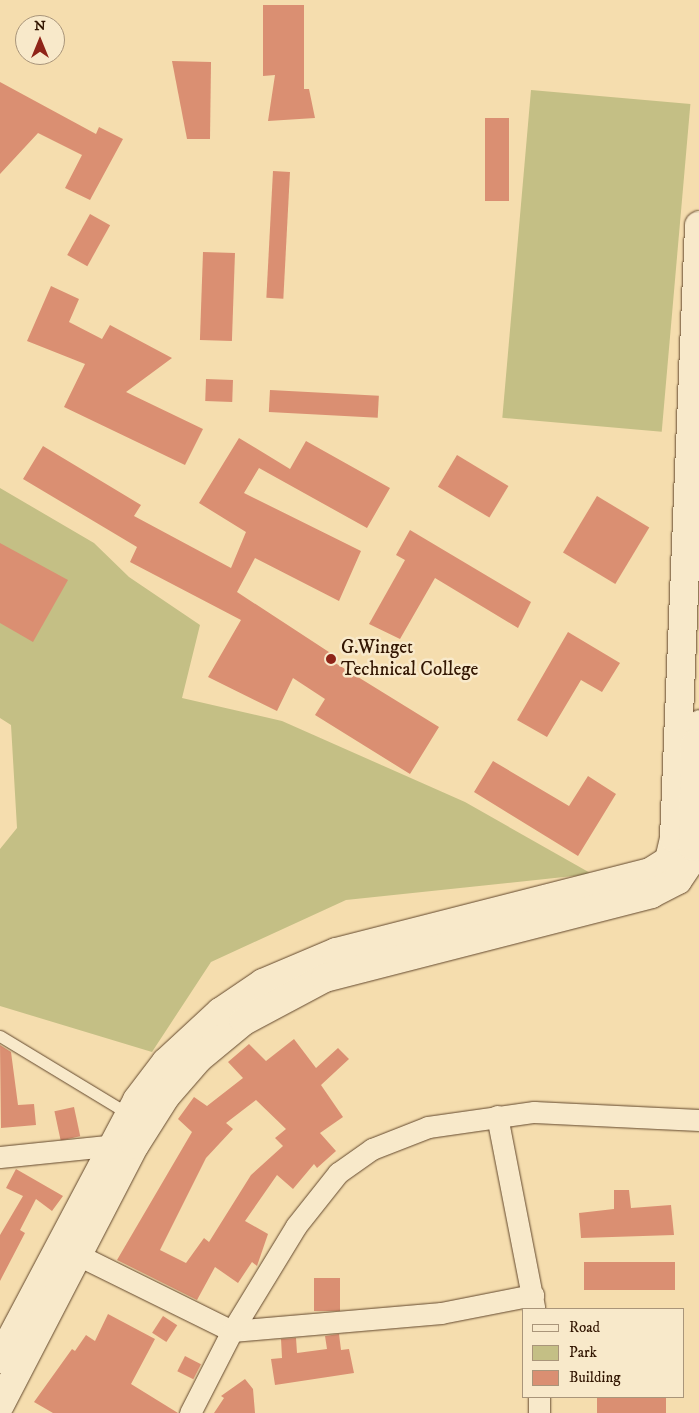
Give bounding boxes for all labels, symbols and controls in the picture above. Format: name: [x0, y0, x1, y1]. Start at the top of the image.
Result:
north arrow: [15, 15, 65, 65]
text: N: [34, 17, 46, 35]
place label: G.Winget Technical College: [341, 637, 478, 681]
marker: G.Winget Technical College: [325, 653, 337, 665]
legend: [522, 1308, 684, 1398]
text: Road: [569, 1318, 600, 1337]
text: Park: [569, 1343, 597, 1362]
text: Building: [569, 1368, 621, 1387]

